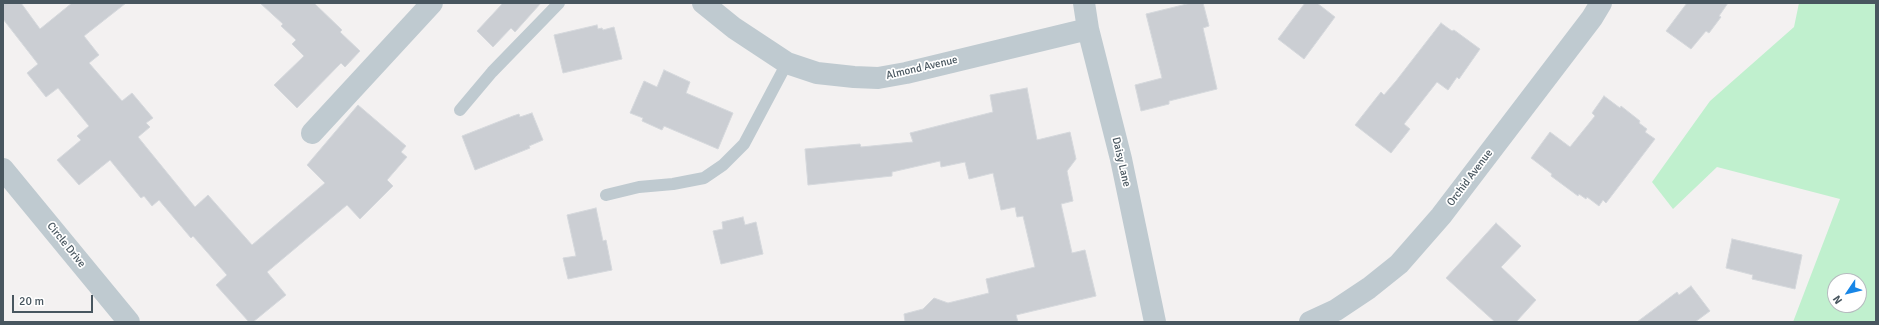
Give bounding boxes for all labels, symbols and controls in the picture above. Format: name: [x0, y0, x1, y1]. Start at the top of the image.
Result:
street label: Almond Avenue: [885, 53, 959, 83]
street label: Daisy Lane: [1109, 136, 1133, 188]
street label: Orchid Avenue: [1444, 147, 1496, 209]
street label: Circle Drive: [44, 220, 88, 270]
north arrow: [1827, 273, 1867, 313]
scale bar: [14, 287, 95, 313]
text: N: [1830, 293, 1845, 306]
text: 20 m: [19, 294, 44, 309]

